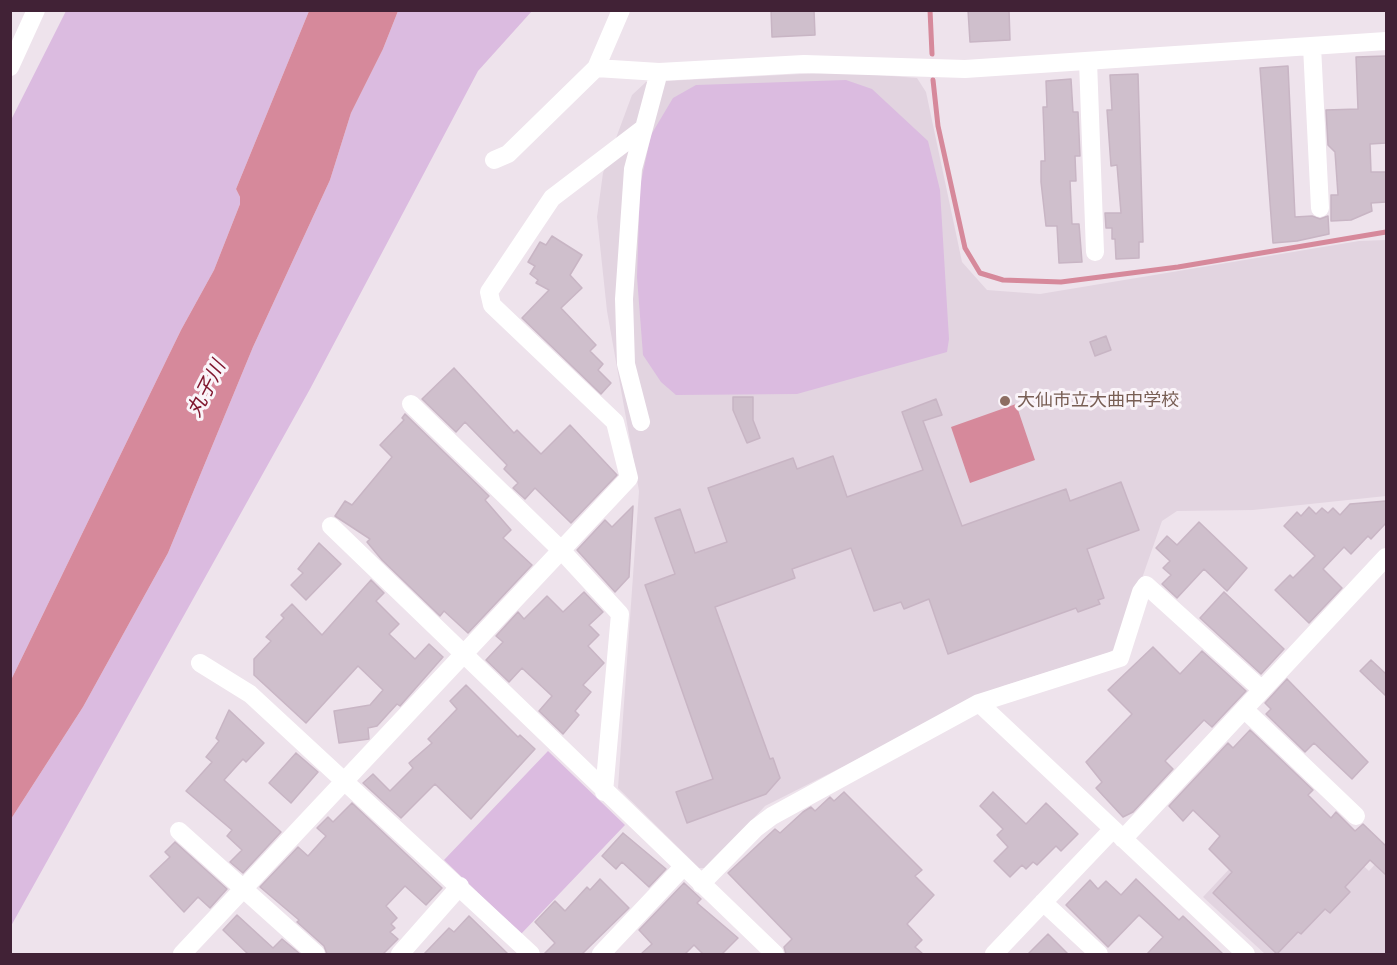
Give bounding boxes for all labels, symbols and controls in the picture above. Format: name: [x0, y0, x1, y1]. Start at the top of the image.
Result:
water label: 丸子川: [183, 357, 231, 421]
place label: 大仙市立大曲中学校: [1017, 390, 1179, 412]
marker: 大仙市立大曲中学校: [998, 394, 1012, 408]

